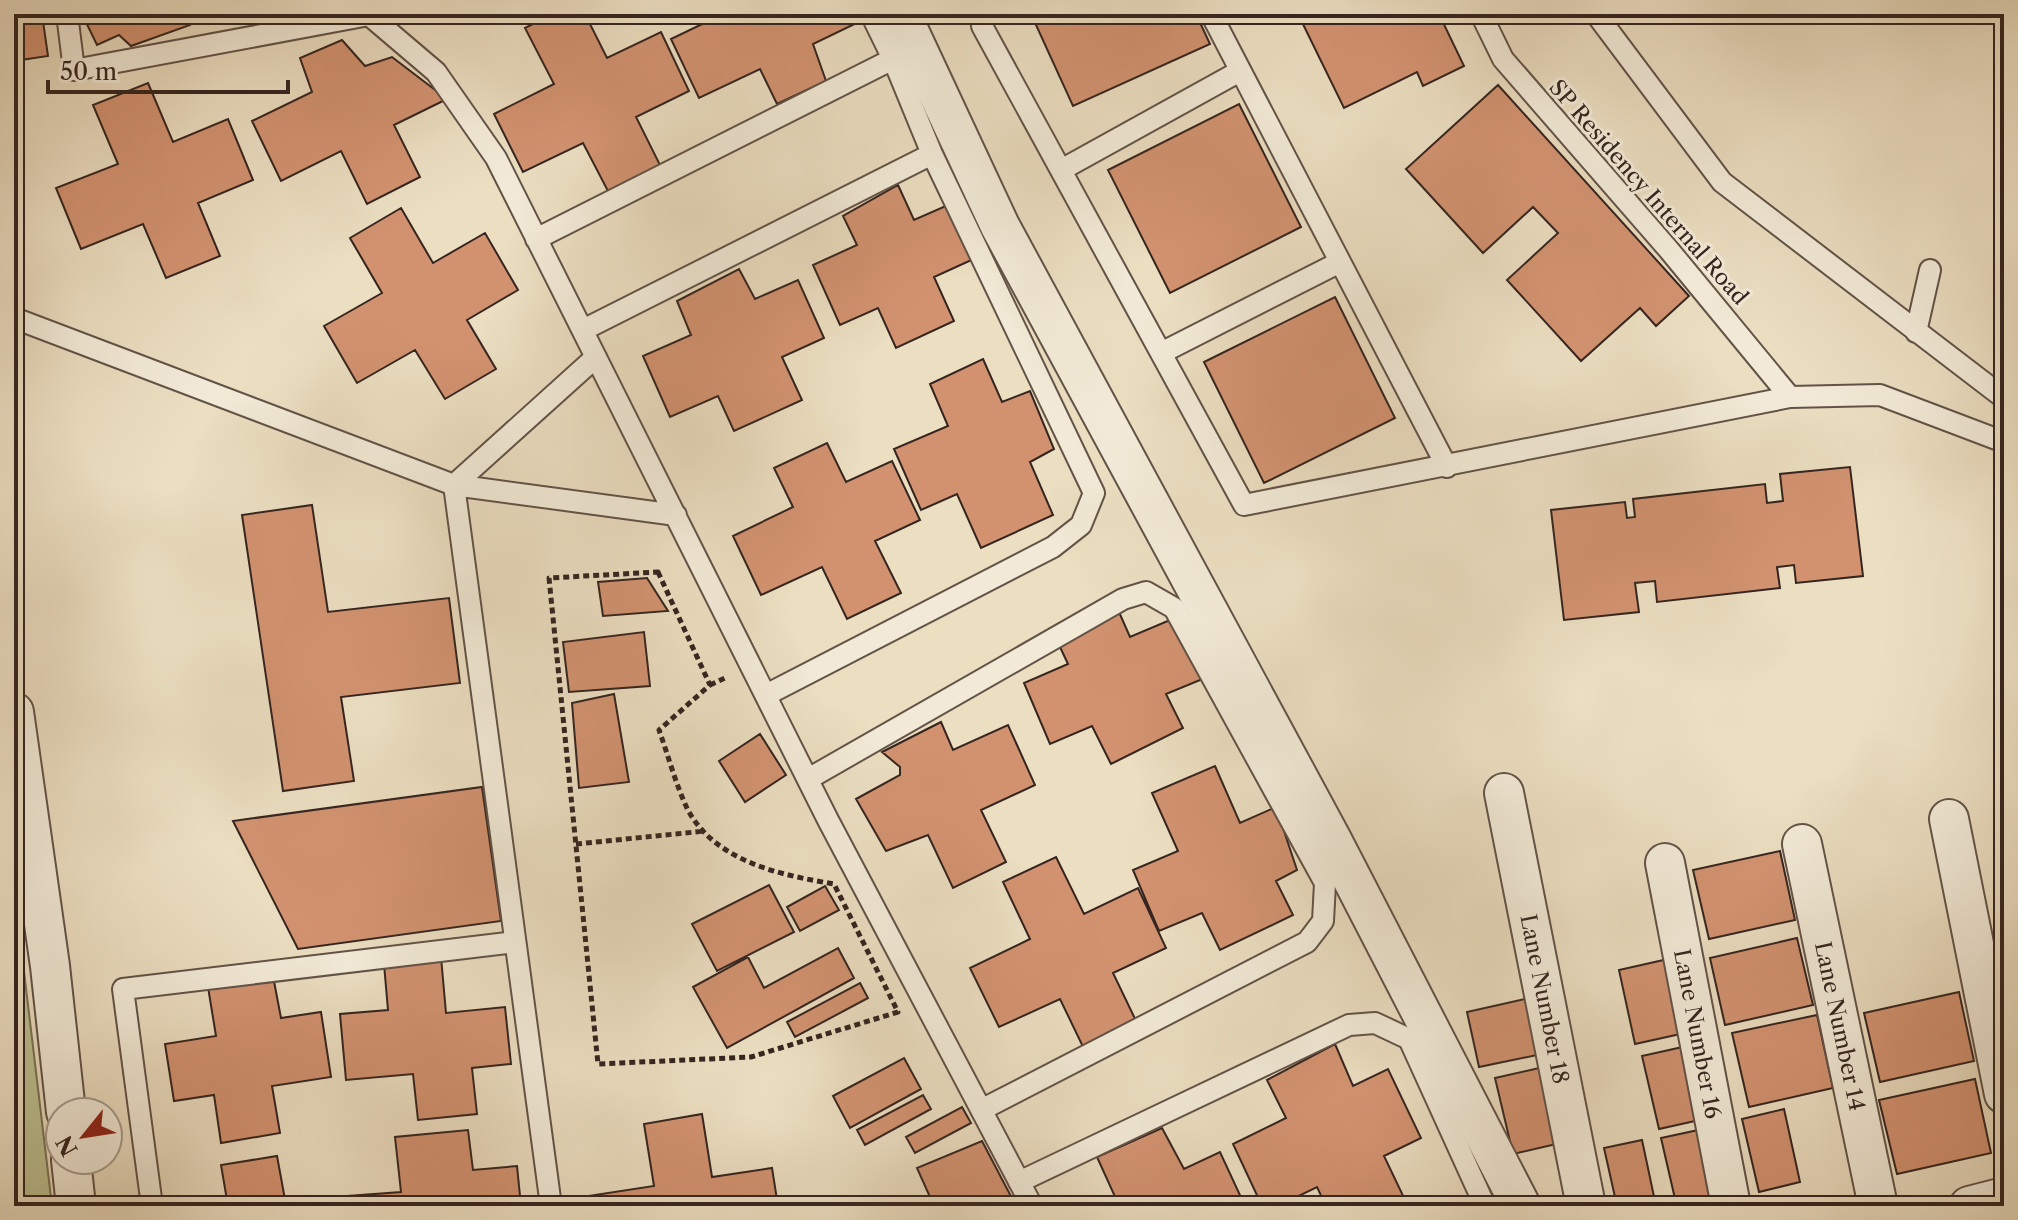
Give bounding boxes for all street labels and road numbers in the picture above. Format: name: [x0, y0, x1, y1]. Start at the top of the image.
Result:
street label: SP Residency Internal Road: [1544, 74, 1754, 310]
street label: Lane Number 18: [1514, 912, 1574, 1086]
street label: Lane Number 14: [1809, 939, 1871, 1113]
street label: Lane Number 16: [1668, 947, 1727, 1121]

